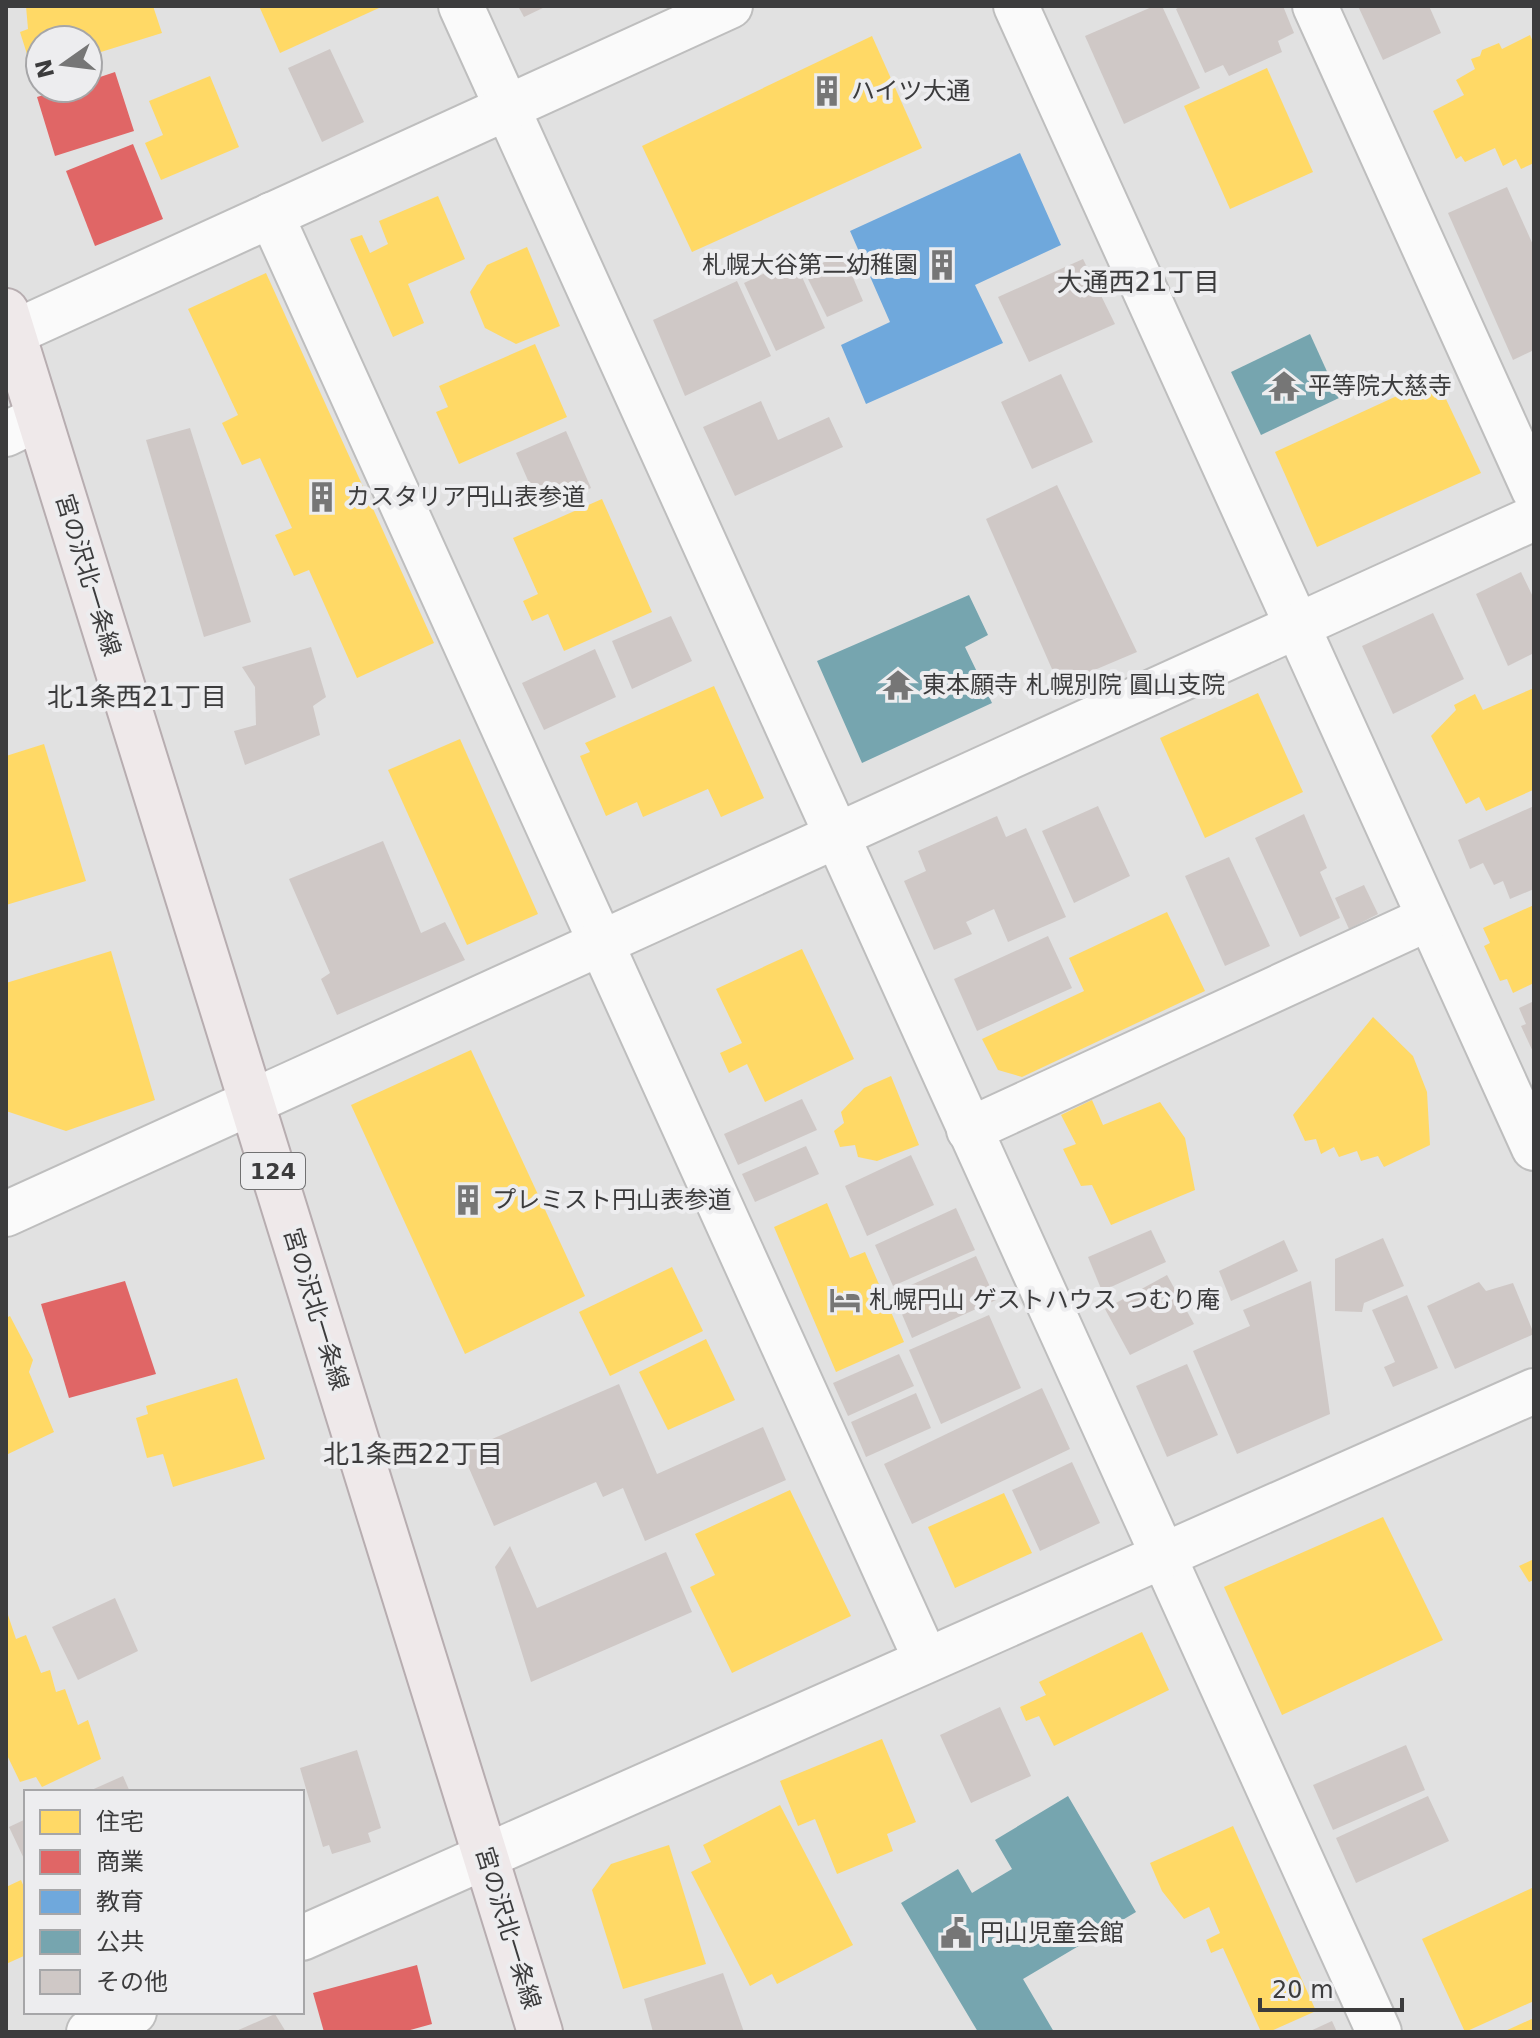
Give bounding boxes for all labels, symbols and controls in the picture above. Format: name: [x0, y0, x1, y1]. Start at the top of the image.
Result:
north arrow: [24, 24, 104, 104]
text: N: [31, 57, 59, 81]
building icon: ハイツ大通: [810, 74, 844, 108]
place label: ハイツ大通: [851, 77, 971, 105]
building icon: 札幌大谷第二幼稚園: [925, 248, 959, 282]
place label: 札幌大谷第二幼稚園: [702, 251, 918, 279]
district label: 大通西21丁目: [1056, 267, 1220, 297]
temple icon: 平等院大慈寺: [1267, 369, 1301, 403]
place label: 平等院大慈寺: [1308, 372, 1452, 400]
building icon: カスタリア円山表参道: [305, 480, 339, 514]
place label: カスタリア円山表参道: [346, 483, 586, 511]
street label: 宮の沢北一条線: [50, 491, 126, 659]
temple icon: 東本願寺 札幌別院 圓山支院: [881, 668, 915, 702]
place label: 東本願寺 札幌別院 圓山支院: [922, 671, 1225, 699]
district label: 北1条西21丁目: [47, 682, 227, 712]
road number: 124: [241, 1153, 305, 1189]
building icon: プレミスト円山表参道: [451, 1183, 485, 1217]
place label: プレミスト円山表参道: [492, 1186, 732, 1214]
street label: 宮の沢北一条線: [278, 1225, 354, 1393]
hotel icon: 札幌円山 ゲストハウス つむり庵: [828, 1283, 862, 1317]
place label: 札幌円山 ゲストハウス つむり庵: [869, 1286, 1220, 1314]
district label: 北1条西22丁目: [323, 1439, 503, 1469]
legend: [24, 1790, 304, 2014]
text: 住宅: [96, 1808, 144, 1836]
street label: 宮の沢北一条線: [470, 1844, 546, 2012]
text: 商業: [96, 1848, 144, 1876]
text: 教育: [96, 1888, 144, 1916]
public building icon: 円山児童会館: [939, 1916, 973, 1950]
place label: 円山児童会館: [980, 1919, 1124, 1947]
text: 公共: [96, 1928, 144, 1956]
scale bar: [1260, 1962, 1402, 2012]
text: その他: [96, 1968, 168, 1996]
text: 20 m: [1272, 1976, 1334, 2004]

